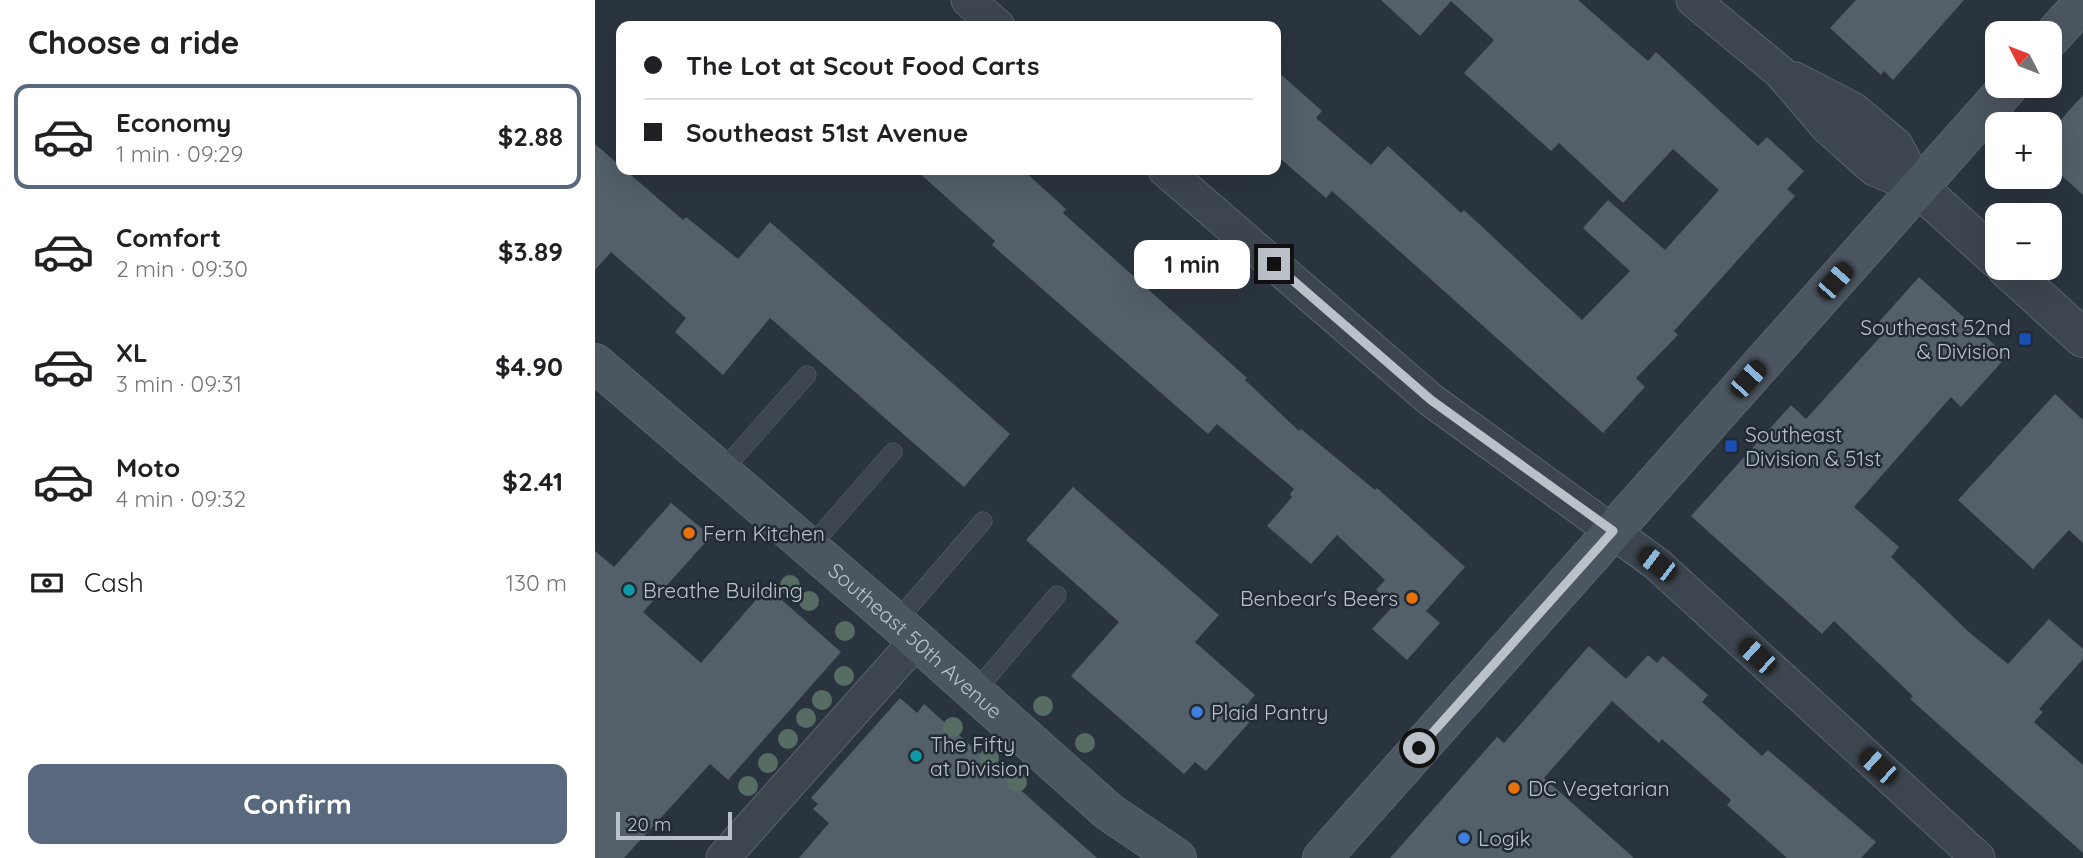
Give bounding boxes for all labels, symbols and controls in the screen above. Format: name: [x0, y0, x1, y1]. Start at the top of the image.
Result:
north arrow: [1985, 21, 2061, 98]
map controls: [1985, 21, 2062, 280]
text: Choose a ride: [28, 22, 240, 62]
text: The Lot at Scout Food Carts: [686, 49, 1039, 82]
icon: car: [32, 105, 95, 168]
text: Economy: [116, 106, 231, 139]
button: +: [1985, 112, 2062, 189]
text: Southeast 51st Avenue: [686, 116, 968, 149]
text: $2.88: [498, 120, 563, 153]
text: 1 min · 09:29: [116, 139, 243, 168]
button: −: [1985, 203, 2062, 280]
icon: car: [32, 220, 95, 283]
text: Comfort: [116, 221, 221, 254]
text: $3.89: [498, 235, 563, 268]
callout: 1 min: [1134, 240, 1249, 288]
route end: [1258, 248, 1290, 280]
text: 1 min: [1164, 250, 1220, 279]
text: 2 min · 09:30: [116, 254, 248, 283]
car: [1814, 258, 1857, 304]
place label: Southeast 52nd & Division: [1860, 314, 2011, 364]
marker: Southeast 52nd & Division: [2017, 331, 2033, 347]
icon: car: [32, 335, 95, 398]
text: XL: [116, 336, 148, 369]
text: $4.90: [495, 350, 563, 383]
car: [1727, 356, 1770, 402]
text: 3 min · 09:31: [116, 369, 242, 398]
place label: Southeast Division & 51st: [1745, 421, 1881, 471]
marker: Southeast Division & 51st: [1723, 438, 1739, 454]
icon: car: [32, 450, 95, 513]
text: Moto: [116, 451, 180, 484]
text: $2.41: [502, 465, 563, 498]
text: 4 min · 09:32: [116, 484, 246, 513]
place label: Fern Kitchen: [703, 520, 825, 546]
marker: Fern Kitchen: [681, 525, 697, 541]
car: [1634, 543, 1681, 585]
street label: Southeast 50th Avenue: [823, 557, 1008, 724]
icon: cash: [28, 564, 66, 602]
text: Cash: [84, 566, 144, 599]
text: 130 m: [505, 568, 567, 597]
place label: Breathe Building: [643, 577, 803, 603]
marker: Breathe Building: [621, 582, 637, 598]
place label: Benbear's Beers: [1240, 585, 1398, 611]
marker: Benbear's Beers: [1404, 590, 1420, 606]
car: [1735, 634, 1780, 678]
place label: Plaid Pantry: [1211, 699, 1328, 725]
marker: Plaid Pantry: [1189, 704, 1205, 720]
place label: The Fifty at Division: [930, 731, 1030, 781]
route start: [1403, 732, 1435, 764]
car: [1856, 744, 1901, 788]
marker: The Fifty at Division: [908, 748, 924, 764]
button: Confirm: [28, 764, 567, 844]
place label: DC Vegetarian: [1528, 775, 1670, 801]
marker: DC Vegetarian: [1506, 780, 1522, 796]
scale bar: [616, 809, 731, 841]
text: 20 m: [627, 812, 671, 836]
place label: Logik: [1478, 825, 1531, 851]
marker: Logik: [1456, 830, 1472, 846]

